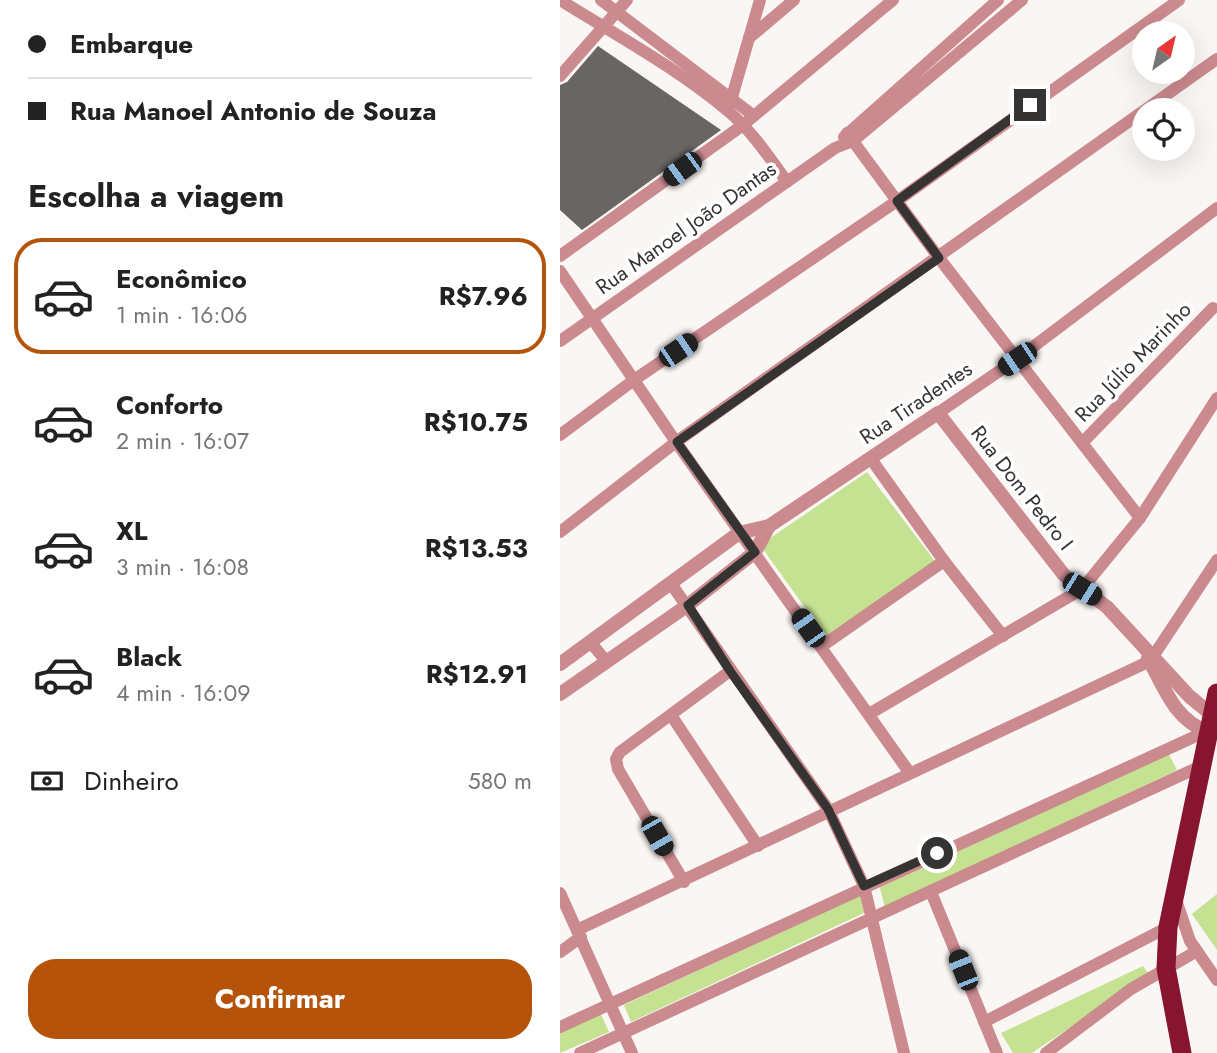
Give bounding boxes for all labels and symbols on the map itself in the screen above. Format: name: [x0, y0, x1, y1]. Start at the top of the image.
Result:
north arrow: [1132, 21, 1195, 84]
route end: [1014, 89, 1046, 121]
car: [659, 148, 706, 190]
street label: Rua Manoel João Dantas: [590, 154, 782, 302]
street label: Rua Júlio Marinho: [1068, 295, 1198, 429]
car: [655, 330, 702, 370]
car: [994, 339, 1041, 379]
street label: Rua Tiradentes: [854, 354, 978, 452]
street label: Rua Dom Pedro I: [964, 419, 1080, 557]
car: [1059, 569, 1106, 609]
car: [788, 605, 829, 651]
car: [638, 813, 677, 859]
route start: [921, 837, 953, 869]
car: [946, 947, 981, 993]

